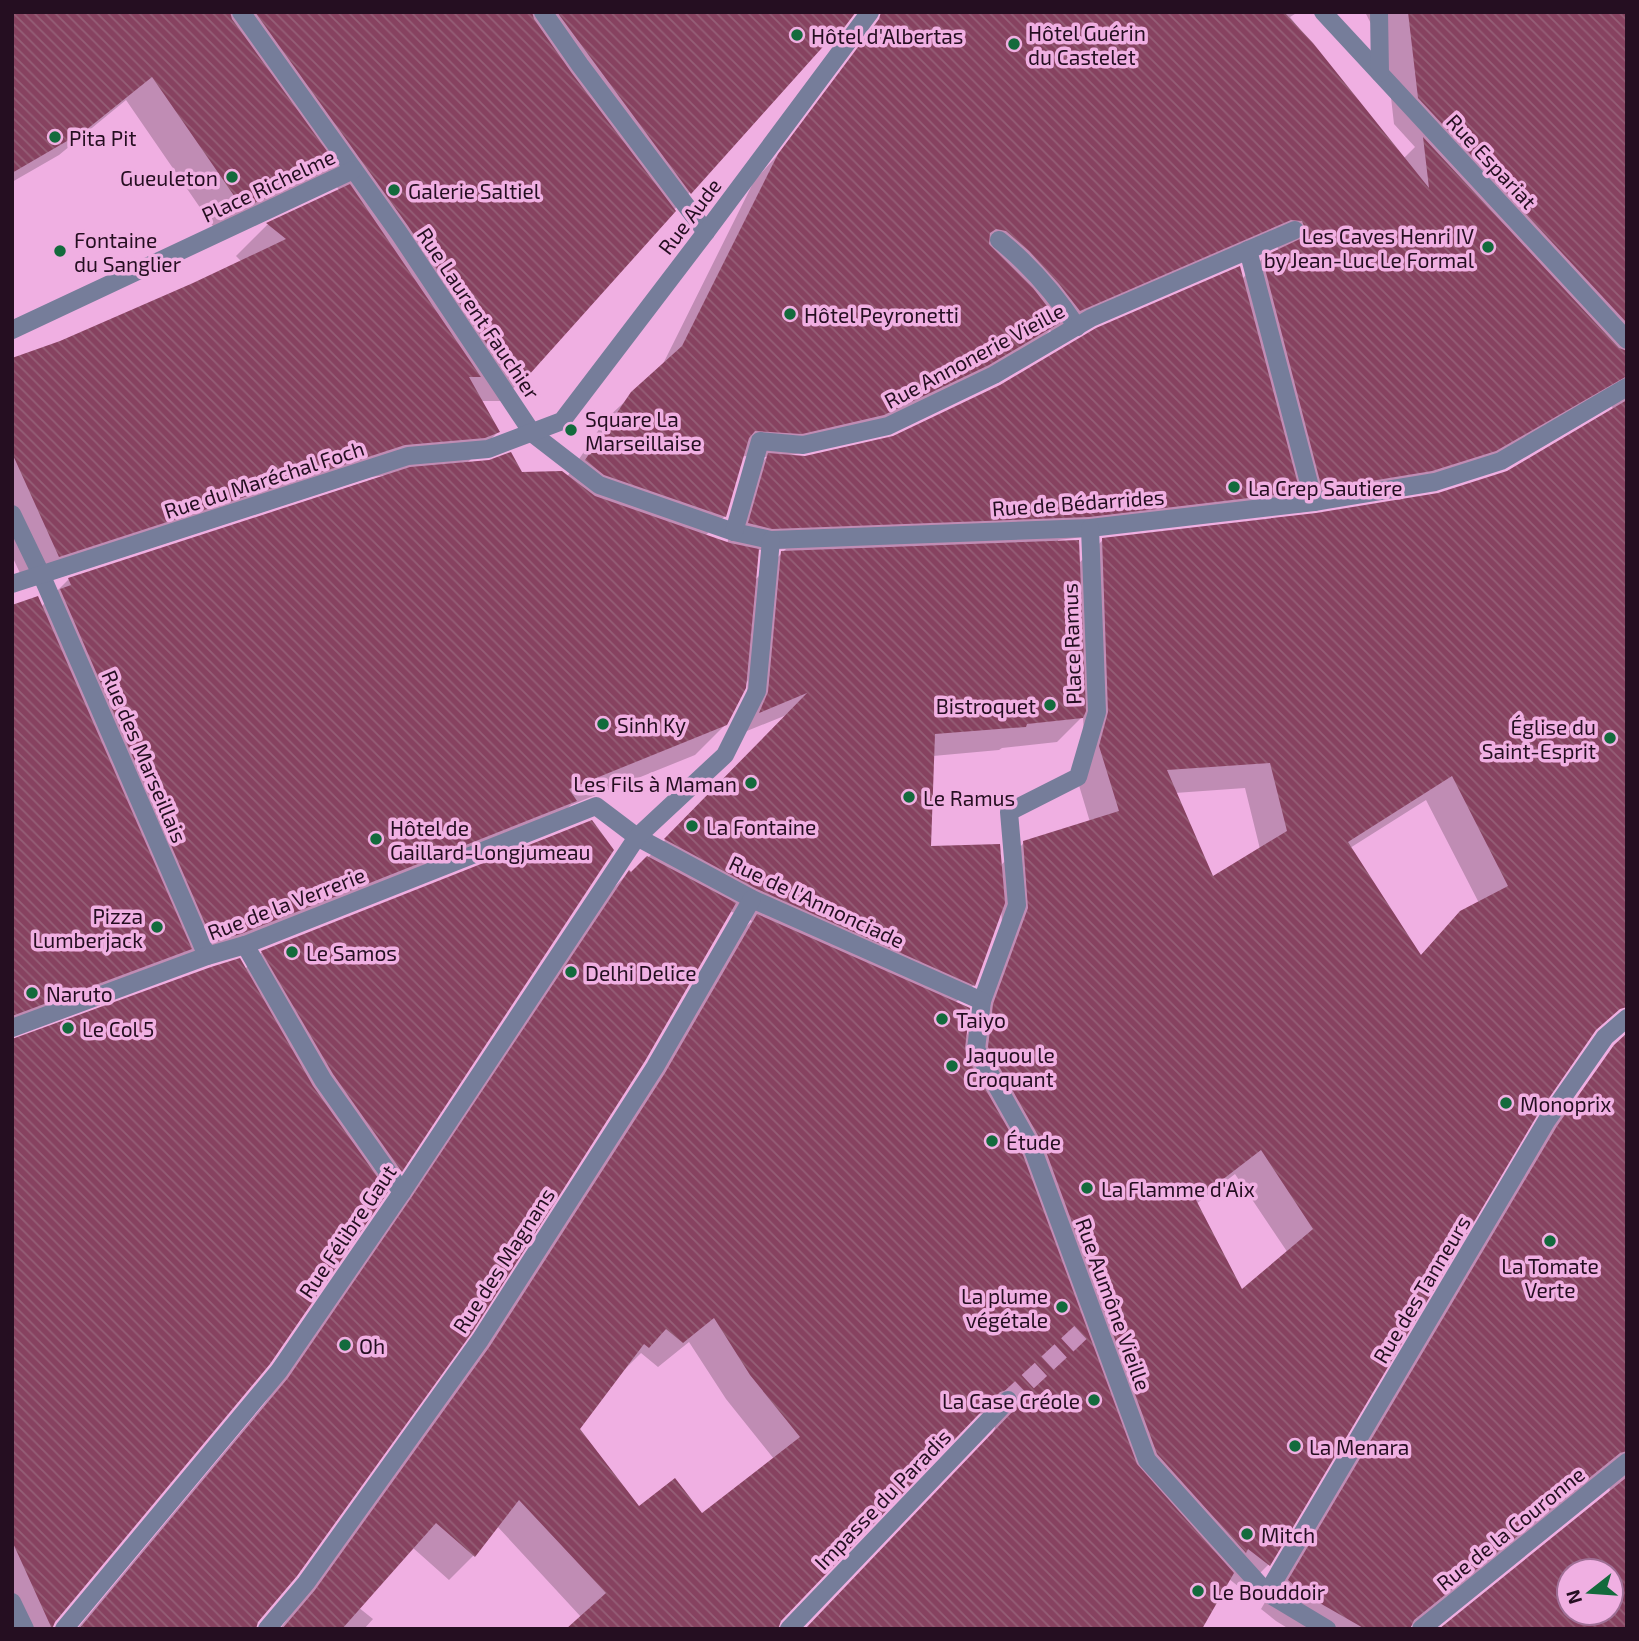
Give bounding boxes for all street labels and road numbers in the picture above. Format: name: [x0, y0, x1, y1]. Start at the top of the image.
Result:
street label: Rue Espariat: [1442, 109, 1542, 213]
street label: Place Richelme: [197, 143, 339, 227]
street label: Rue Aude: [652, 173, 726, 259]
street label: Rue Laurent Fauchier: [412, 223, 546, 404]
street label: Rue Annonerie Vieille: [880, 297, 1068, 413]
street label: Rue du Maréchal Foch: [161, 435, 367, 523]
street label: Rue de Bédarrides: [991, 484, 1165, 520]
street label: Place Ramus: [1056, 583, 1086, 705]
street label: Rue des Marseillais: [97, 666, 193, 846]
street label: Rue de l'Annonciade: [726, 849, 908, 953]
street label: Rue de la Verrerie: [204, 861, 368, 945]
street label: Rue Félibre Gaut: [293, 1160, 401, 1302]
street label: Rue des Magnans: [447, 1183, 559, 1337]
street label: Rue des Tanneurs: [1367, 1211, 1475, 1367]
street label: Rue Aumône Vieille: [1071, 1214, 1157, 1394]
street label: Impasse du Paradis: [809, 1424, 955, 1574]
street label: Rue de la Couronne: [1431, 1461, 1589, 1595]

